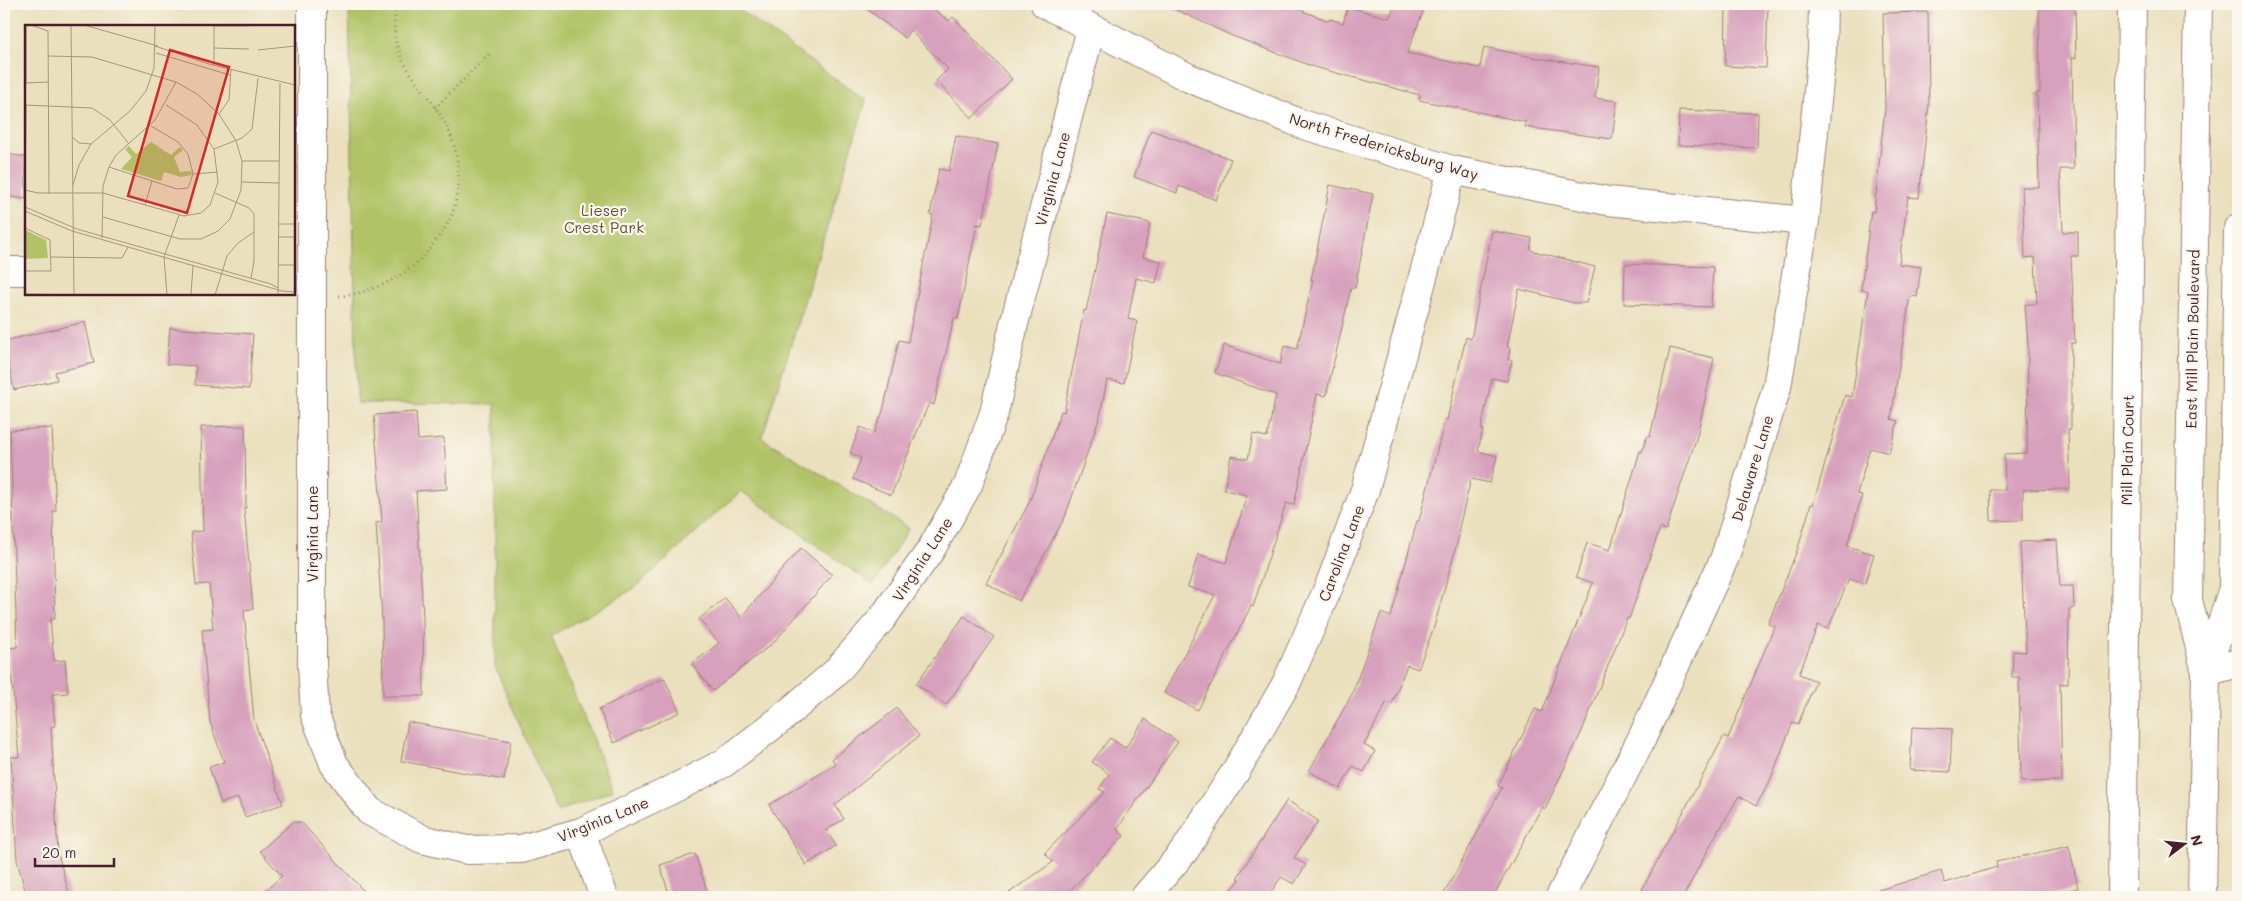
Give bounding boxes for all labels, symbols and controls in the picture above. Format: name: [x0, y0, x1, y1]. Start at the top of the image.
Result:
inset map: [25, 25, 295, 295]
street label: North Fredericksburg Way: [1287, 108, 1481, 184]
street label: Virginia Lane: [1030, 130, 1074, 228]
park label: Lieser Crest Park: [564, 200, 644, 237]
street label: East Mill Plain Boulevard: [2180, 249, 2204, 429]
street label: Mill Plain Court: [2116, 394, 2138, 506]
street label: Delaware Lane: [1726, 412, 1778, 524]
street label: Virginia Lane: [302, 486, 322, 582]
street label: Carolina Lane: [1313, 502, 1369, 604]
street label: Virginia Lane: [887, 513, 957, 605]
street label: Virginia Lane: [554, 792, 652, 846]
north arrow: [2160, 818, 2210, 868]
text: N: [2186, 833, 2208, 848]
scale bar: [35, 836, 114, 868]
text: 20 m: [42, 842, 76, 862]

